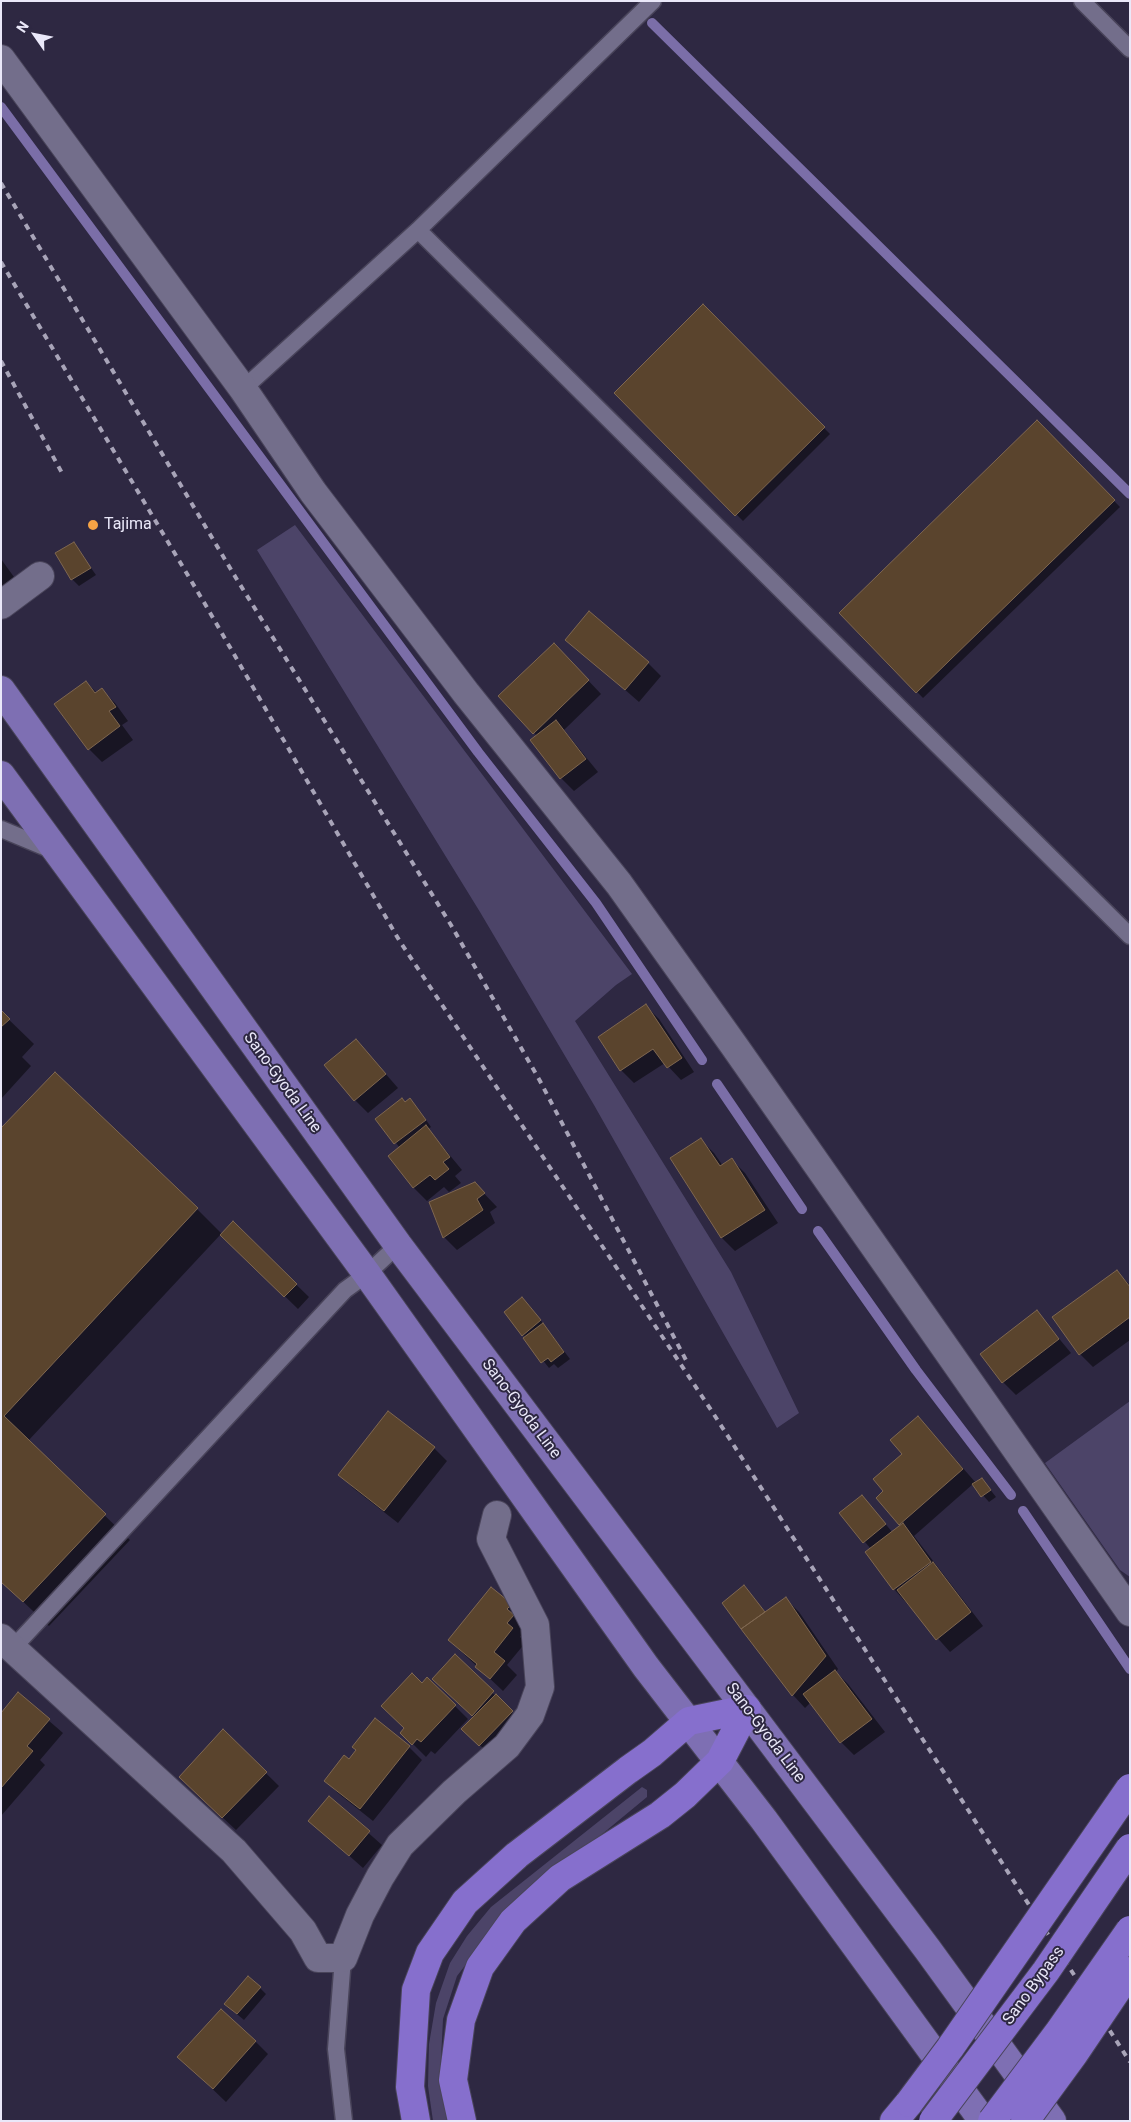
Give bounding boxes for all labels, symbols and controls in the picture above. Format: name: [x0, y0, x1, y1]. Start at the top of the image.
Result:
north arrow: [10, 10, 60, 60]
text: N: [13, 18, 32, 35]
place label: Tajima: [104, 515, 152, 535]
marker: Tajima: [86, 518, 100, 532]
street label: Sano-Gyoda Line: [239, 1029, 325, 1137]
street label: Sano-Gyoda Line: [477, 1355, 565, 1463]
street label: Sano-Gyoda Line: [721, 1679, 809, 1787]
street label: Sano Bypass: [999, 1943, 1069, 2029]

